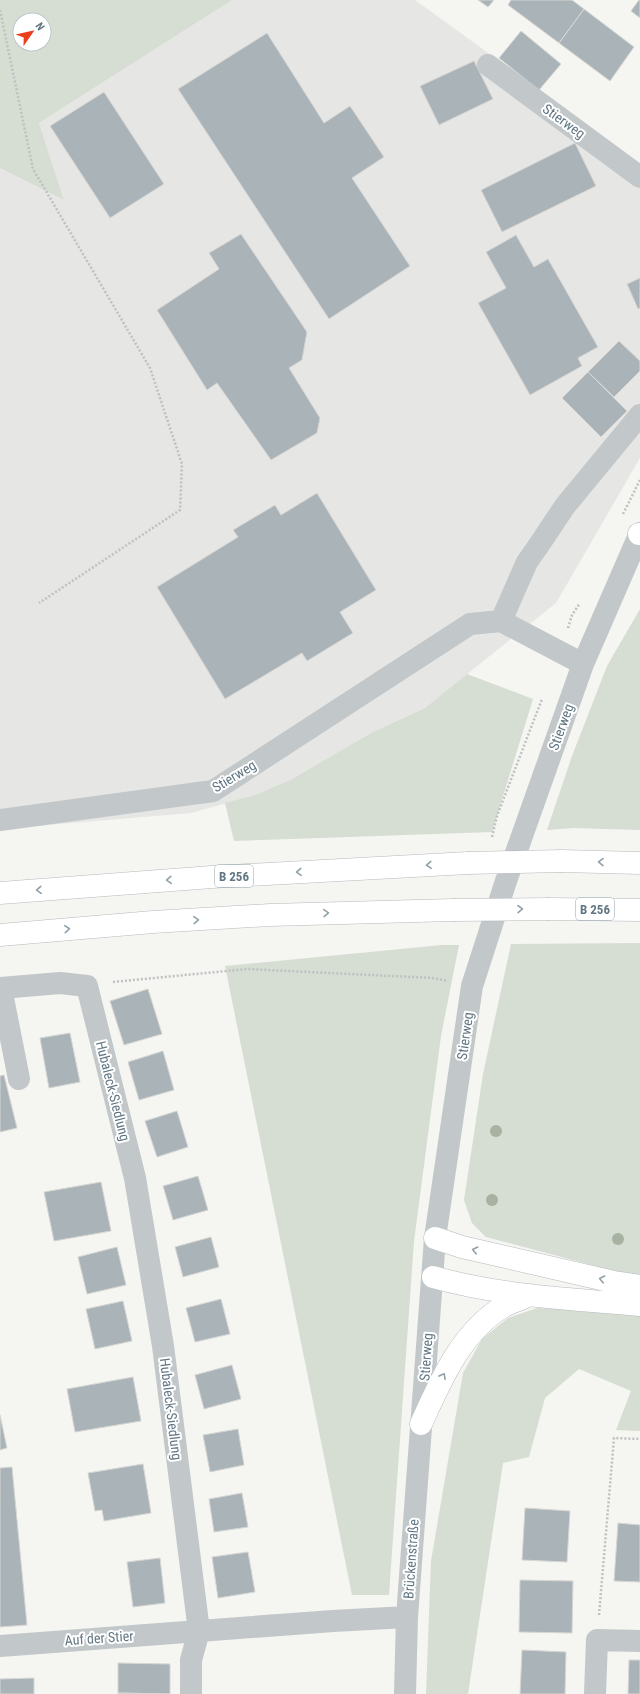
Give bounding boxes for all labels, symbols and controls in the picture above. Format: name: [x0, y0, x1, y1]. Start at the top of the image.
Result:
north arrow: [12, 12, 52, 52]
text: N: [33, 20, 47, 33]
street label: Stierweg: [540, 100, 588, 142]
street label: Stierweg: [545, 702, 577, 752]
street label: Stierweg: [209, 757, 259, 795]
one-way arrow: [598, 858, 604, 866]
one-way arrow: [426, 861, 432, 869]
road number: B 256: [215, 865, 253, 887]
one-way arrow: [296, 868, 302, 876]
one-way arrow: [166, 876, 172, 885]
one-way arrow: [36, 886, 42, 895]
road number: B 256: [576, 898, 614, 920]
one-way arrow: [517, 905, 523, 913]
one-way arrow: [323, 909, 329, 918]
one-way arrow: [193, 915, 199, 924]
one-way arrow: [64, 925, 70, 934]
street label: Stierweg: [454, 1011, 476, 1061]
street label: Hubaleck-Siedlung: [93, 1039, 133, 1143]
one-way arrow: [472, 1246, 479, 1255]
one-way arrow: [598, 1276, 605, 1284]
street label: Stierweg: [416, 1332, 436, 1382]
street label: Hubaleck-Siedlung: [157, 1357, 185, 1461]
one-way arrow: [438, 1373, 446, 1380]
street label: Brückenstraße: [400, 1518, 422, 1599]
street label: Auf der Stier: [64, 1628, 134, 1648]

